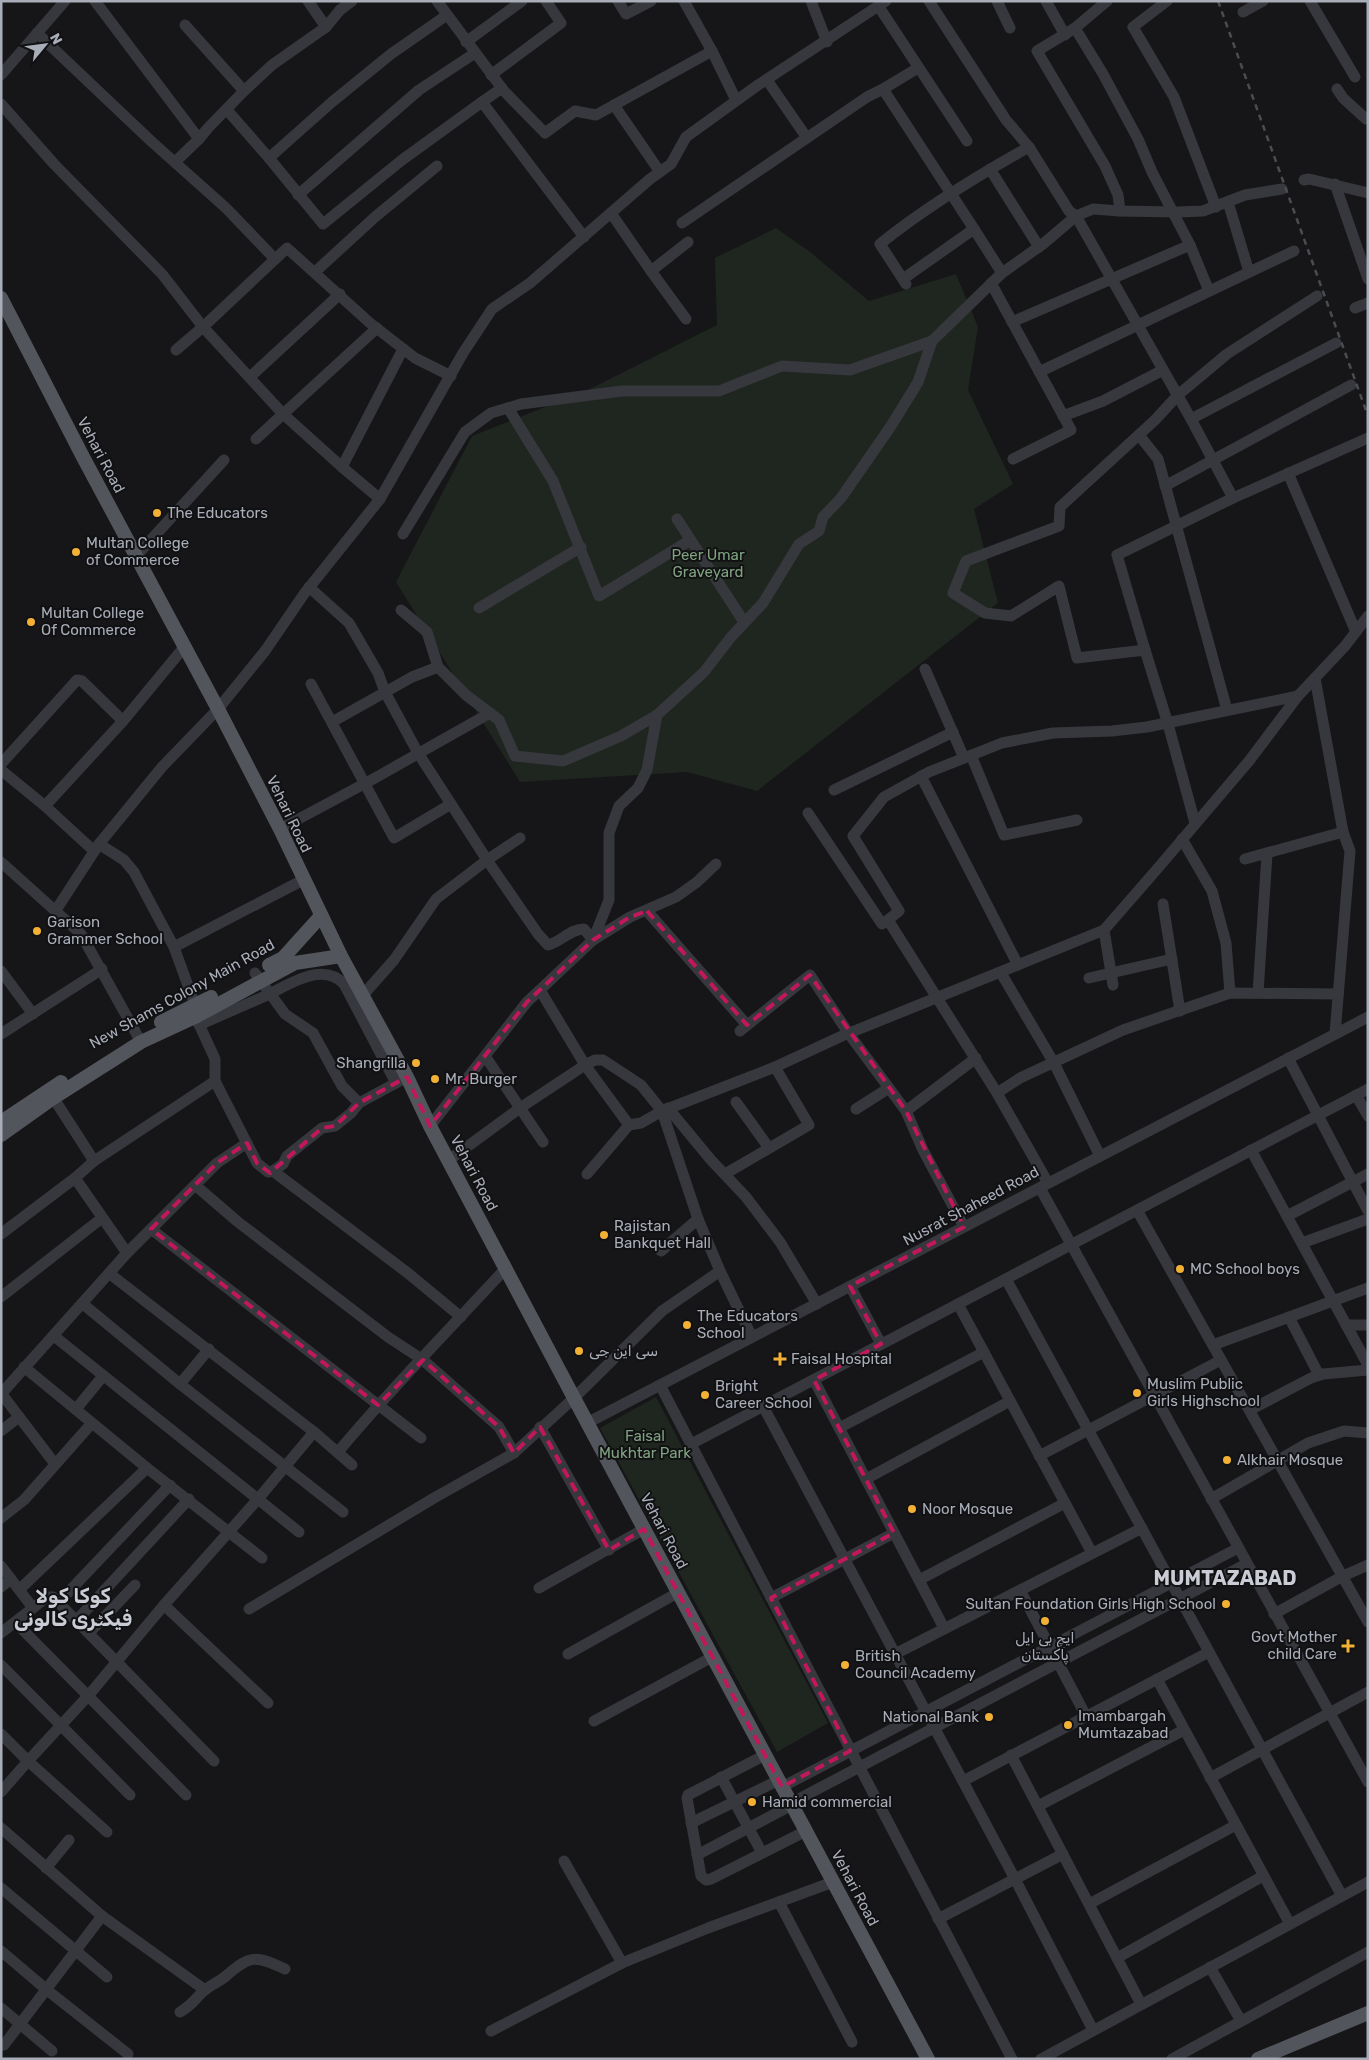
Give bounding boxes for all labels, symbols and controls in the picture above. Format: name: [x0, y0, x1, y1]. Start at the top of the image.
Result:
north arrow: [20, 20, 70, 70]
text: N: [46, 30, 66, 47]
street label: Vehari Road: [73, 414, 129, 496]
place label: The Educators: [167, 504, 268, 522]
marker: The Educators: [151, 507, 163, 519]
place label: Multan College of Commerce: [86, 534, 189, 569]
marker: Multan College of Commerce: [70, 546, 82, 558]
park label: Peer Umar Graveyard: [671, 546, 745, 581]
place label: Multan College Of Commerce: [41, 604, 144, 639]
marker: Multan College Of Commerce: [25, 616, 37, 628]
street label: Vehari Road: [263, 773, 315, 855]
place label: Garison Grammer School: [47, 913, 163, 948]
marker: Garison Grammer School: [31, 925, 43, 937]
street label: New Shams Colony Main Road: [86, 936, 278, 1052]
place label: Shangrilla: [336, 1054, 406, 1072]
marker: Shangrilla: [410, 1057, 422, 1069]
place label: Mr. Burger: [445, 1070, 517, 1088]
marker: Mr. Burger: [429, 1073, 441, 1085]
street label: Vehari Road: [446, 1132, 502, 1214]
street label: Nusrat Shaheed Road: [900, 1163, 1042, 1249]
place label: Rajistan Bankquet Hall: [614, 1217, 711, 1252]
marker: Rajistan Bankquet Hall: [598, 1229, 610, 1241]
place label: MC School boys: [1190, 1260, 1300, 1278]
marker: MC School boys: [1174, 1263, 1186, 1275]
place label: The Educators School: [697, 1307, 798, 1342]
marker: The Educators School: [681, 1319, 693, 1331]
place label: سی این جی: [589, 1342, 658, 1360]
marker: سی این جی: [573, 1345, 585, 1357]
place label: Faisal Hospital: [791, 1350, 892, 1368]
marker: Faisal Hospital: [773, 1352, 787, 1366]
place label: Muslim Public Girls Highschool: [1147, 1375, 1260, 1410]
place label: Bright Career School: [715, 1377, 812, 1412]
marker: Muslim Public Girls Highschool: [1131, 1387, 1143, 1399]
marker: Bright Career School: [699, 1389, 711, 1401]
park label: Faisal Mukhtar Park: [599, 1427, 691, 1462]
place label: Alkhair Mosque: [1237, 1451, 1343, 1469]
marker: Alkhair Mosque: [1221, 1454, 1233, 1466]
street label: Vehari Road: [636, 1490, 692, 1572]
place label: Noor Mosque: [922, 1500, 1013, 1518]
marker: Noor Mosque: [906, 1503, 918, 1515]
district label: MUMTAZABAD: [1154, 1566, 1296, 1590]
district label: کوکا کولا فیکٹری کالونی: [14, 1584, 132, 1631]
place label: Sultan Foundation Girls High School: [966, 1595, 1216, 1613]
marker: Sultan Foundation Girls High School: [1220, 1598, 1232, 1610]
marker: ایچ بی ایل پاکستان: [1039, 1615, 1051, 1627]
place label: Govt Mother child Care: [1251, 1628, 1337, 1663]
place label: ایچ بی ایل پاکستان: [1015, 1629, 1075, 1665]
marker: Govt Mother child Care: [1341, 1639, 1355, 1653]
place label: British Council Academy: [855, 1647, 976, 1682]
marker: British Council Academy: [839, 1659, 851, 1671]
place label: Imambargah Mumtazabad: [1078, 1707, 1168, 1742]
place label: National Bank: [882, 1708, 979, 1726]
marker: National Bank: [983, 1711, 995, 1723]
marker: Imambargah Mumtazabad: [1062, 1719, 1074, 1731]
place label: Hamid commercial: [762, 1793, 892, 1811]
marker: Hamid commercial: [746, 1796, 758, 1808]
street label: Vehari Road: [827, 1847, 883, 1929]

